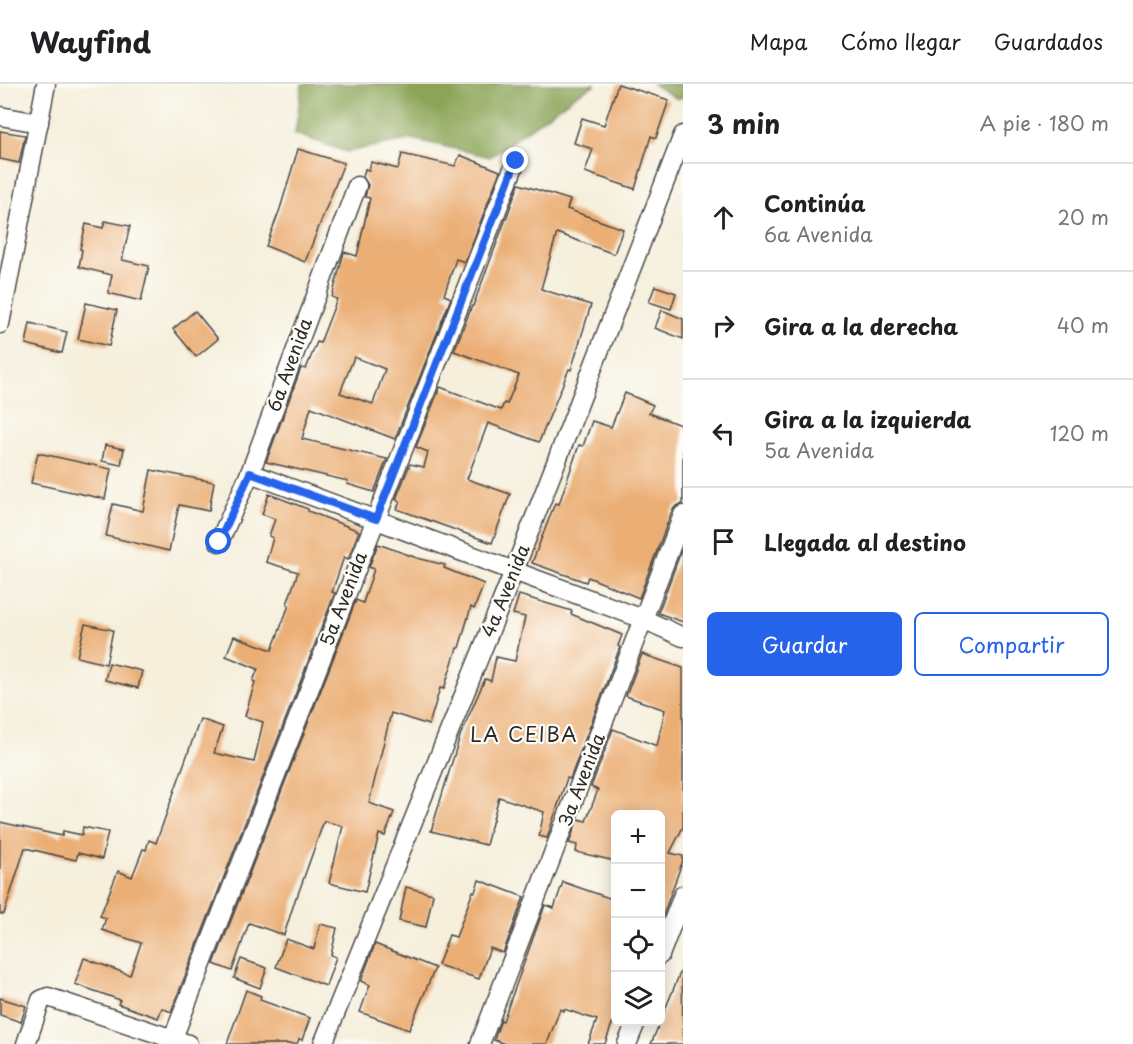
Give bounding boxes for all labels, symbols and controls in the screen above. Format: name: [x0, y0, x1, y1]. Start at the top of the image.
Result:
text: Wayfind: [30, 20, 151, 63]
text: Mapa: [750, 25, 808, 57]
text: Cómo llegar: [841, 25, 961, 57]
text: Guardados: [994, 25, 1103, 57]
text: 3 min: [707, 104, 780, 143]
text: A pie · 180 m: [980, 108, 1109, 138]
route end: [502, 147, 528, 173]
text: Continúa: [764, 186, 866, 219]
icon: ahead: [707, 201, 740, 234]
text: 20 m: [1057, 202, 1109, 232]
text: 6a Avenida: [764, 219, 873, 249]
icon: right: [707, 309, 740, 342]
text: Gira a la derecha: [764, 309, 958, 342]
text: 40 m: [1057, 310, 1109, 340]
street label: 6a Avenida: [259, 313, 318, 415]
text: Gira a la izquierda: [764, 402, 971, 435]
icon: left: [707, 417, 740, 450]
text: 120 m: [1050, 418, 1109, 448]
text: 5a Avenida: [764, 435, 874, 465]
icon: arrive: [707, 525, 740, 558]
text: Llegada al destino: [764, 525, 966, 558]
route start: [205, 528, 231, 554]
street label: 4a Avenida: [474, 539, 536, 641]
street label: 5a Avenida: [312, 547, 373, 649]
button: Guardar: [707, 612, 902, 676]
button: Compartir: [914, 612, 1109, 676]
district label: LA CEIBA: [470, 719, 578, 749]
street label: 3a Avenida: [550, 728, 611, 830]
map controls: [611, 810, 665, 1026]
button: +: [611, 810, 665, 864]
button: −: [611, 864, 665, 918]
button: locate: [611, 918, 665, 972]
button: layers: [611, 972, 665, 1026]

